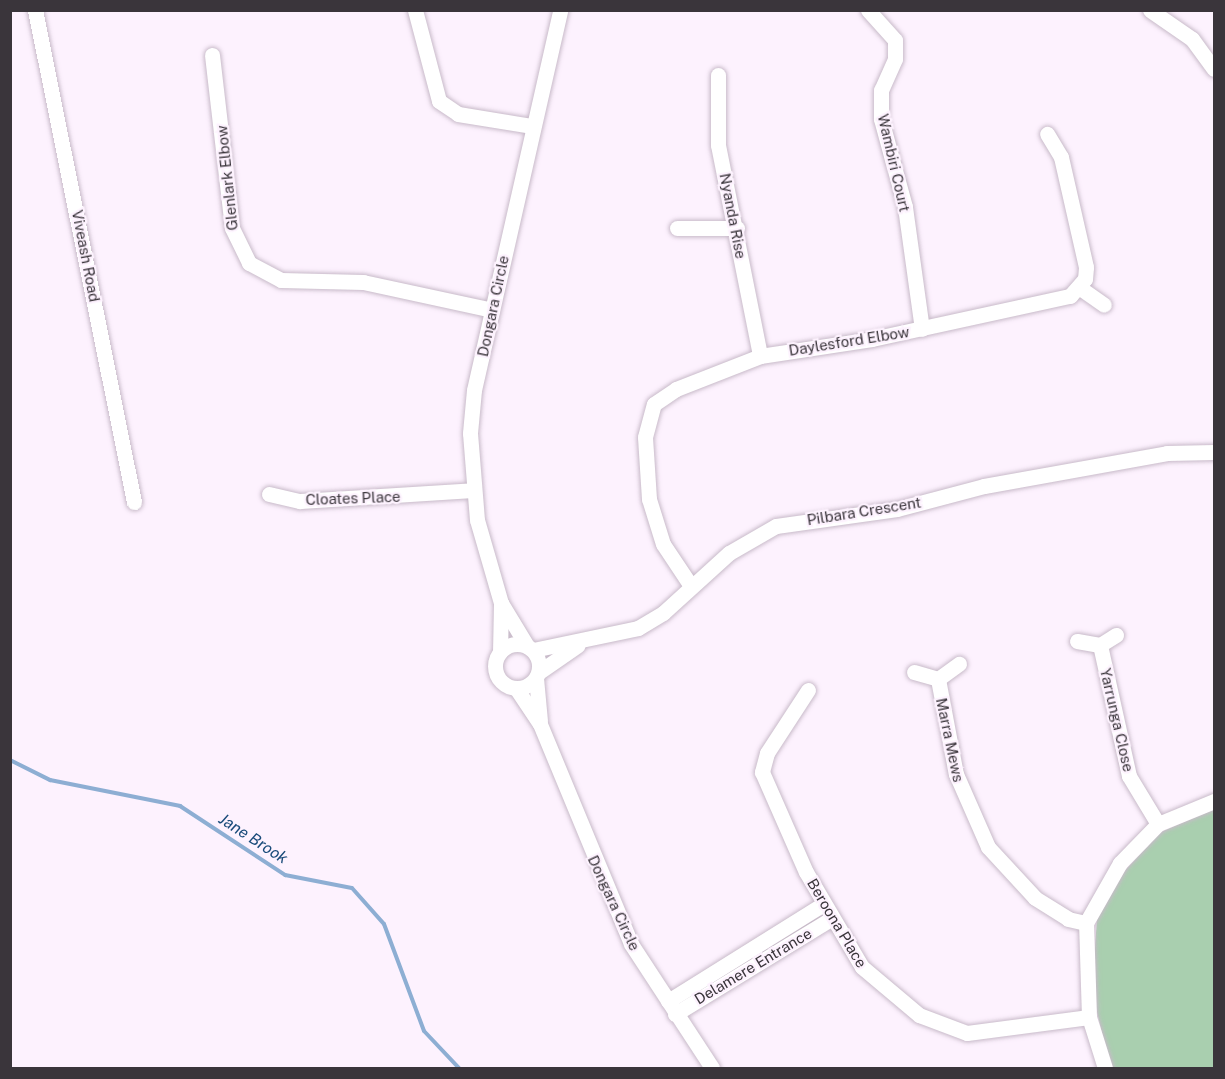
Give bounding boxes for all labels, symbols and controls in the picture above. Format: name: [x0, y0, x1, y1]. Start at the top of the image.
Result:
street label: Wambiri Court: [874, 112, 914, 214]
street label: Glenlark Elbow: [213, 125, 241, 231]
street label: Nyanda Rise: [716, 172, 750, 260]
street label: Viveash Road: [68, 209, 104, 303]
street label: Dongara Circle: [473, 254, 513, 358]
street label: Daylesford Elbow: [787, 323, 911, 359]
street label: Cloates Place: [305, 487, 401, 509]
street label: Pilbara Crescent: [806, 493, 922, 529]
street label: Yarrunga Close: [1096, 666, 1138, 774]
street label: Marra Mews: [932, 696, 968, 784]
water label: Jane Brook: [215, 810, 291, 868]
street label: Dongara Circle: [584, 852, 644, 954]
street label: Beroona Place: [803, 875, 871, 971]
street label: Delamere Entrance: [691, 924, 815, 1008]

